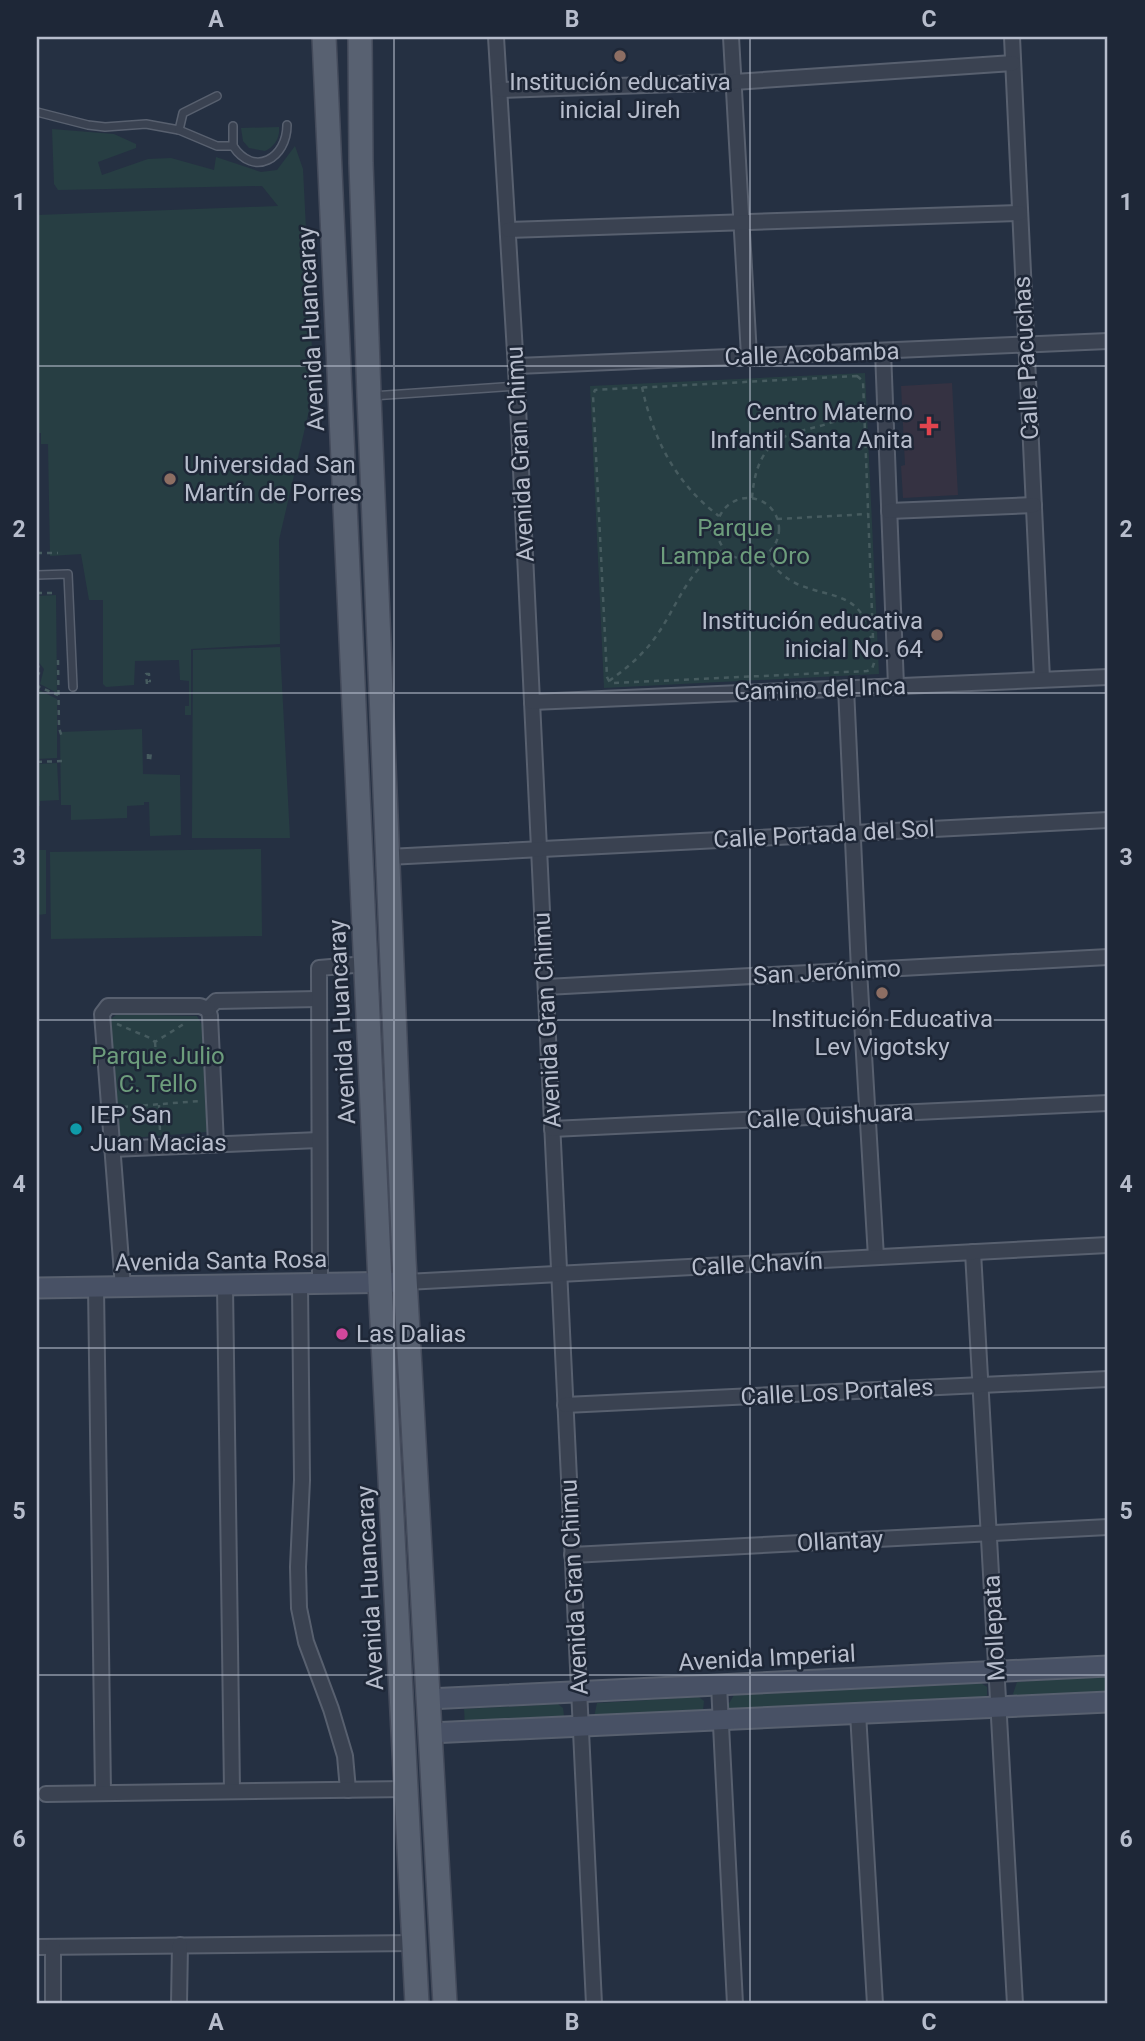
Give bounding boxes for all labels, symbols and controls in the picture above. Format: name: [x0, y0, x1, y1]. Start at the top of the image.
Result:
text: A: [208, 6, 224, 33]
text: B: [565, 6, 579, 33]
text: C: [921, 6, 937, 33]
marker: Institución educativa inicial Jireh: [612, 48, 628, 64]
place label: Institución educativa inicial Jireh: [509, 68, 731, 124]
text: 1: [12, 189, 26, 216]
text: 1: [1119, 189, 1133, 216]
street label: Avenida Huancaray: [292, 225, 330, 432]
street label: Calle Pacuchas: [1008, 275, 1044, 441]
street label: Calle Acobamba: [724, 337, 900, 371]
street label: Avenida Gran Chimu: [500, 345, 540, 563]
place label: Centro Materno Infantil Santa Anita: [710, 398, 913, 454]
marker: Centro Materno Infantil Santa Anita: [919, 416, 939, 436]
place label: Universidad San Martín de Porres: [184, 451, 362, 507]
marker: Universidad San Martín de Porres: [162, 471, 178, 487]
park label: Parque Lampa de Oro: [660, 514, 810, 570]
text: 2: [12, 516, 26, 543]
text: 2: [1119, 516, 1133, 543]
place label: Institución educativa inicial No. 64: [701, 607, 923, 663]
marker: Institución educativa inicial No. 64: [929, 627, 945, 643]
street label: Camino del Inca: [734, 672, 906, 706]
street label: Calle Portada del Sol: [713, 814, 935, 854]
text: 3: [12, 844, 26, 871]
text: 3: [1119, 844, 1133, 871]
street label: Avenida Gran Chimu: [527, 911, 567, 1129]
street label: Avenida Huancaray: [323, 918, 361, 1125]
street label: San Jerónimo: [752, 954, 902, 990]
marker: Institución Educativa Lev Vigotsky: [874, 985, 890, 1001]
place label: Institución Educativa Lev Vigotsky: [771, 1005, 993, 1061]
park label: Parque Julio C. Tello: [91, 1042, 225, 1098]
street label: Calle Quishuara: [746, 1098, 914, 1134]
place label: IEP San Juan Macias: [90, 1101, 227, 1157]
marker: IEP San Juan Macias: [68, 1121, 84, 1137]
text: 4: [12, 1171, 26, 1198]
text: 4: [1119, 1171, 1133, 1198]
street label: Avenida Santa Rosa: [115, 1245, 327, 1277]
street label: Calle Chavín: [691, 1247, 823, 1281]
place label: Las Dalias: [356, 1320, 466, 1348]
marker: Las Dalias: [334, 1326, 350, 1342]
street label: Calle Los Portales: [740, 1373, 934, 1411]
street label: Avenida Gran Chimu: [554, 1478, 594, 1696]
street label: Avenida Huancaray: [351, 1484, 389, 1691]
text: 5: [12, 1498, 26, 1525]
text: 5: [1119, 1498, 1133, 1525]
street label: Ollantay: [796, 1525, 885, 1557]
street label: Mollepata: [977, 1574, 1011, 1682]
street label: Avenida Imperial: [678, 1639, 856, 1677]
text: 6: [12, 1826, 26, 1853]
text: 6: [1119, 1826, 1133, 1853]
text: A: [208, 2009, 224, 2036]
text: B: [565, 2009, 579, 2036]
text: C: [921, 2009, 937, 2036]

